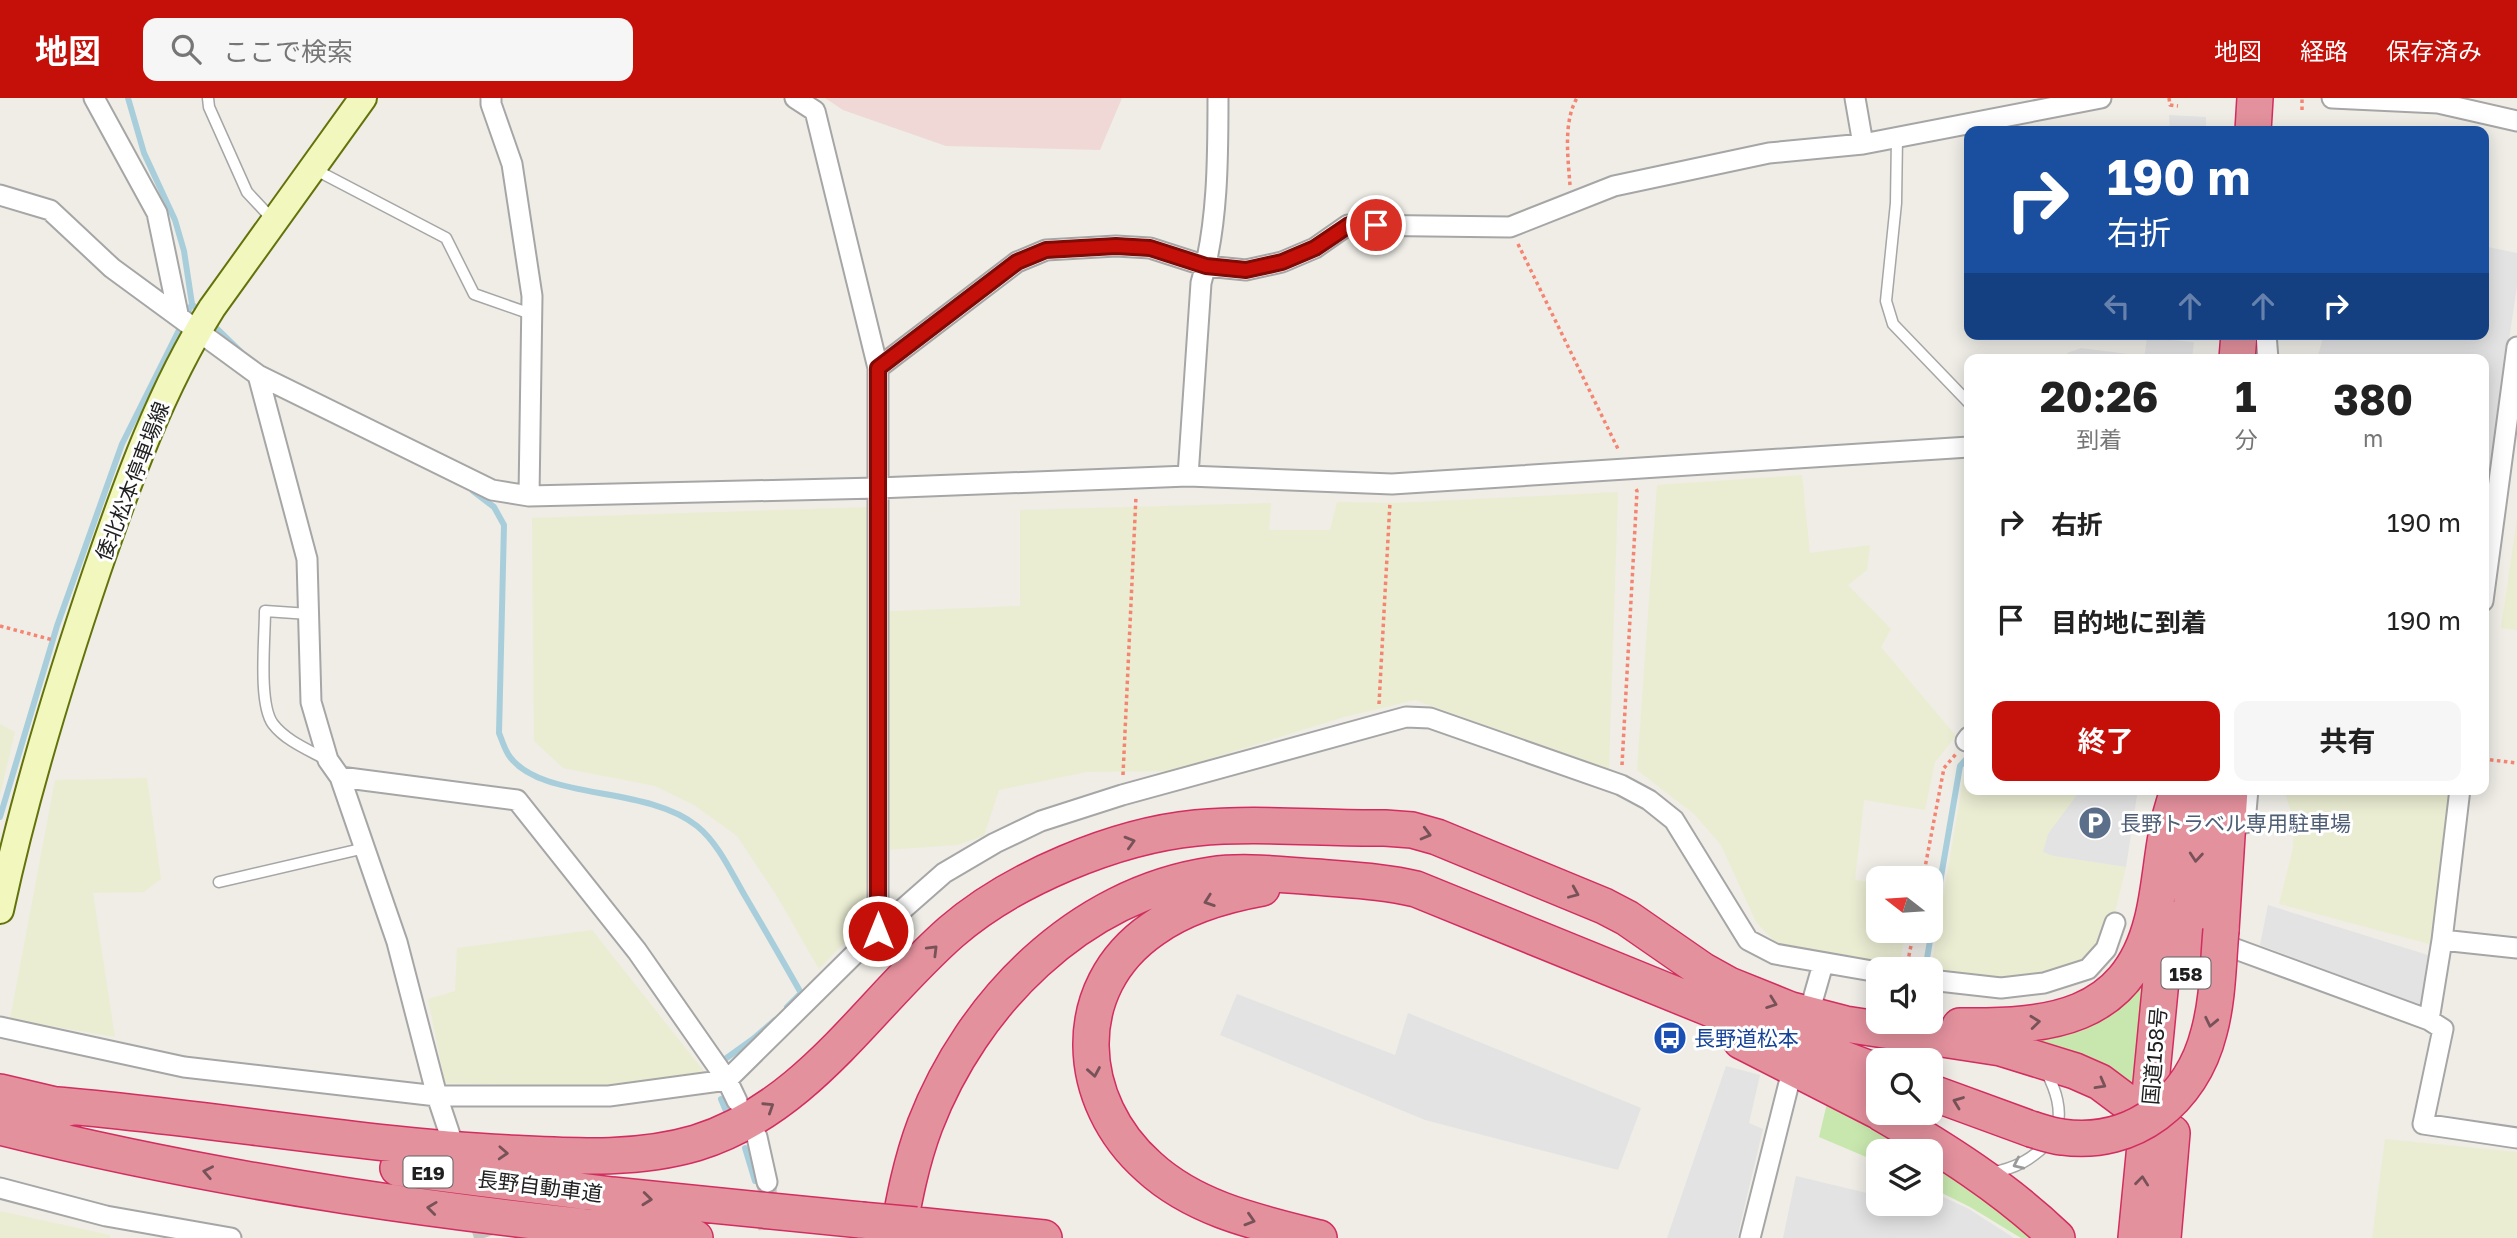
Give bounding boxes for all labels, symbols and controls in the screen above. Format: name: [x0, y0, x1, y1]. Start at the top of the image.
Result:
search box: [143, 18, 633, 81]
icon: search: [167, 30, 205, 68]
text: 地図: [35, 31, 101, 70]
text: ここで検索: [223, 36, 353, 67]
text: 地図: [2214, 36, 2262, 65]
text: 経路: [2300, 36, 2348, 65]
text: 保存済み: [2386, 36, 2482, 65]
text: 190 m: [2107, 147, 2250, 206]
icon: right: [1992, 154, 2083, 245]
pin: [1346, 195, 1406, 255]
icon: arrive: [1357, 206, 1395, 244]
text: 右折: [2107, 213, 2171, 251]
icon: left: [2098, 287, 2136, 325]
icon: ahead: [2171, 287, 2209, 325]
icon: ahead: [2244, 287, 2282, 325]
icon: right: [2317, 287, 2355, 325]
text: 20:26: [2040, 371, 2159, 421]
text: 1: [2235, 371, 2257, 421]
text: 380: [2333, 374, 2413, 424]
street label: 倭北松本停車場線: [90, 398, 174, 564]
text: m: [2363, 424, 2383, 452]
text: 到着: [2076, 425, 2122, 453]
text: 分: [2234, 425, 2257, 453]
icon: right: [1992, 503, 2030, 541]
text: 190 m: [2387, 507, 2461, 538]
text: 右折: [2051, 509, 2103, 540]
icon: arrive: [1992, 601, 2030, 639]
text: 190 m: [2387, 605, 2461, 636]
text: 目的地に到着: [2051, 607, 2207, 638]
button: 終了: [1992, 701, 2220, 781]
button: 共有: [2234, 701, 2461, 781]
parking icon: 長野トラベル専用駐車場: [2076, 804, 2114, 842]
place label: 長野トラベル専用駐車場: [2120, 810, 2351, 836]
one-way arrow: [1420, 826, 1432, 840]
one-way arrow: [1124, 835, 1136, 850]
one-way arrow: [2189, 852, 2204, 863]
north arrow: [1866, 866, 1942, 943]
map controls: [1866, 866, 1943, 1216]
one-way arrow: [1566, 885, 1579, 899]
one-way arrow: [1203, 893, 1216, 907]
position arrow: [841, 894, 915, 968]
one-way arrow: [924, 945, 937, 958]
button: sound: [1866, 957, 1943, 1034]
road number: 158: [2162, 958, 2210, 988]
one-way arrow: [1765, 995, 1777, 1009]
street label: 国道158号: [2137, 1006, 2171, 1106]
one-way arrow: [2030, 1015, 2041, 1030]
one-way arrow: [2205, 1016, 2220, 1028]
bus stop icon: 長野道松本: [1651, 1019, 1689, 1057]
place label: 長野道松本: [1694, 1025, 1799, 1051]
button: search: [1866, 1048, 1943, 1125]
one-way arrow: [1086, 1066, 1101, 1078]
one-way arrow: [2093, 1076, 2106, 1089]
one-way arrow: [1952, 1096, 1964, 1110]
one-way arrow: [762, 1103, 775, 1116]
button: layers: [1866, 1139, 1943, 1216]
one-way arrow: [497, 1145, 508, 1160]
road number: E19: [404, 1156, 452, 1188]
one-way arrow: [2013, 1156, 2025, 1170]
one-way arrow: [202, 1165, 214, 1180]
street label: 長野自動車道: [476, 1165, 604, 1207]
one-way arrow: [2135, 1175, 2150, 1187]
one-way arrow: [641, 1191, 653, 1206]
one-way arrow: [427, 1201, 438, 1216]
one-way arrow: [1244, 1211, 1256, 1226]

